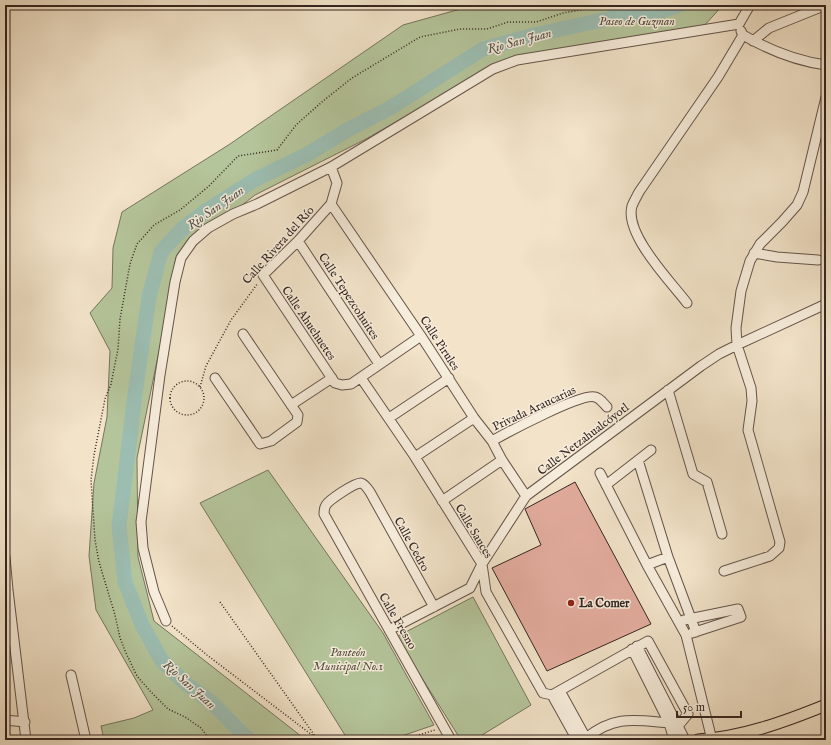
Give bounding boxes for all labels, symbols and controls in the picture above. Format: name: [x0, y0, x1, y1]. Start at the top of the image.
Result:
park label: Paseo de Guzman: [599, 14, 675, 29]
water label: Rio San Juan: [485, 25, 553, 58]
water label: Rio San Juan: [184, 182, 248, 234]
street label: Calle Rivera del Río: [239, 203, 318, 288]
street label: Calle Tepezcohuites: [314, 250, 382, 343]
street label: Calle Ahuehuetes: [278, 283, 339, 363]
street label: Calle Pirules: [416, 313, 463, 373]
street label: Privada Araucarias: [490, 383, 578, 434]
street label: Calle Netzahualcóyotl: [535, 400, 633, 479]
street label: Calle Sauces: [451, 501, 496, 561]
street label: Calle Cedro: [391, 514, 433, 574]
street label: Calle Fresno: [375, 590, 420, 653]
place label: La Comer: [578, 596, 630, 611]
marker: La Comer: [566, 598, 576, 608]
park label: Panteón Municipal No.1: [313, 645, 383, 674]
water label: Rio San Juan: [159, 657, 219, 713]
scale bar: [677, 693, 741, 719]
text: 50 m: [683, 700, 705, 715]

